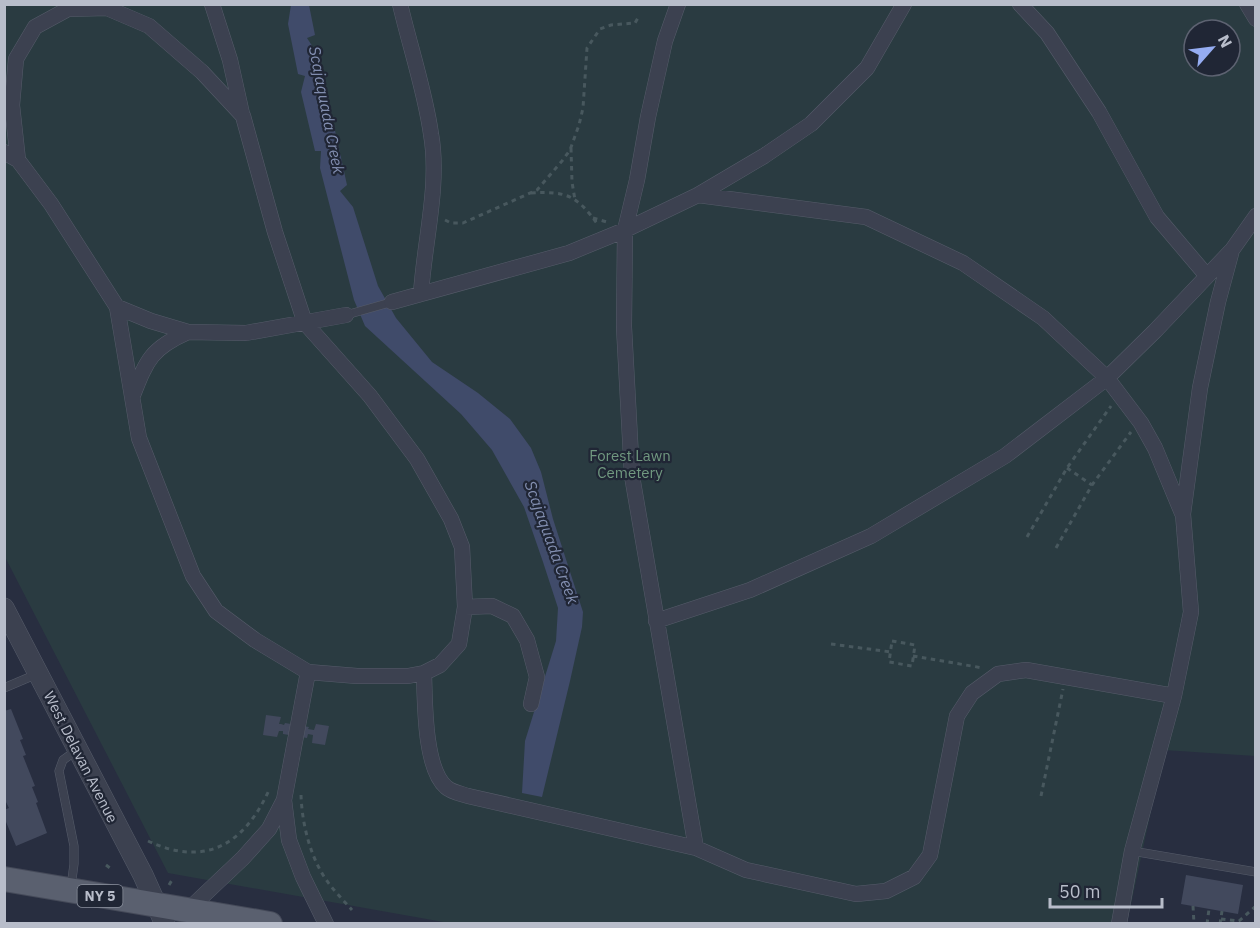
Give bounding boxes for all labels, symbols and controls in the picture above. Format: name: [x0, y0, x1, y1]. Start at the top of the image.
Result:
north arrow: [1182, 18, 1242, 78]
text: N: [1214, 31, 1237, 51]
water label: Scajaquada Creek: [305, 44, 349, 176]
park label: Forest Lawn Cemetery: [589, 446, 671, 482]
water label: Scajaquada Creek: [520, 478, 584, 607]
street label: West Delavan Avenue: [40, 688, 122, 826]
scale bar: [1050, 871, 1162, 909]
text: 50 m: [1059, 880, 1101, 903]
road number: NY 5: [78, 885, 122, 907]

